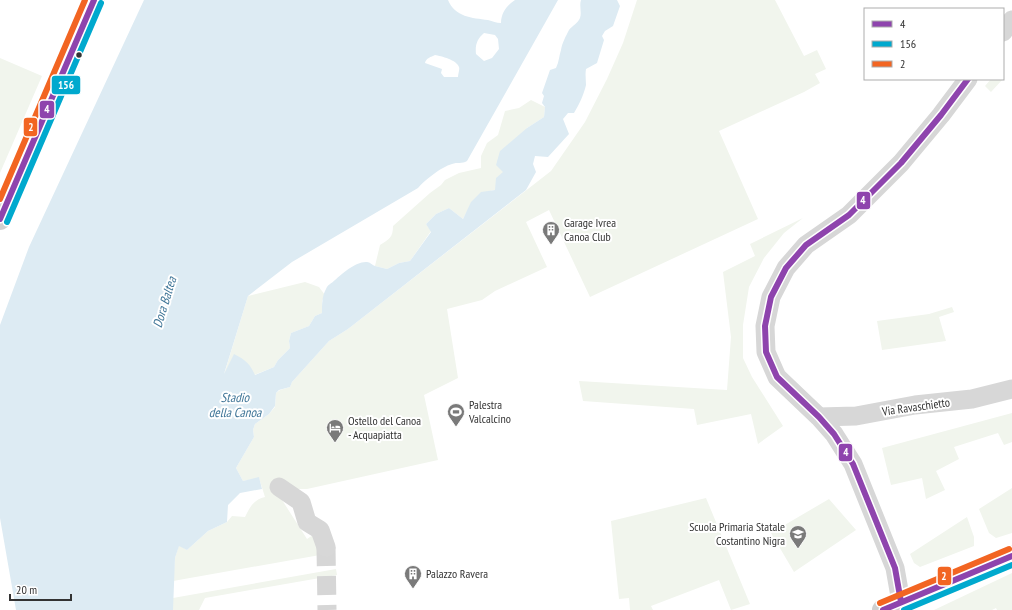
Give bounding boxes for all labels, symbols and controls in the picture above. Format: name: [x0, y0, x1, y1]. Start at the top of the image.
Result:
legend: [864, 8, 1004, 80]
text: 4: [900, 16, 906, 31]
text: 156: [900, 36, 916, 51]
unlabelled marker: [74, 50, 84, 60]
text: 2: [900, 56, 905, 71]
line badge: 156: [51, 75, 81, 95]
text: 156: [58, 78, 74, 92]
line badge: 4: [39, 100, 55, 119]
text: 4: [44, 102, 50, 116]
line badge: 2: [23, 117, 38, 137]
text: 2: [28, 120, 34, 134]
line badge: 4: [856, 191, 871, 210]
text: 4: [860, 193, 866, 207]
place label: Garage Ivrea Canoa Club: [564, 215, 616, 244]
building icon: Garage Ivrea Canoa Club: [541, 220, 561, 245]
water label: Dora Baltea: [149, 274, 180, 330]
water label: Stadio della Canoa: [209, 389, 262, 421]
street label: Via Ravaschietto: [880, 394, 951, 419]
place label: Palestra Valcalcino: [468, 397, 511, 426]
sports icon: Palestra Valcalcino: [446, 402, 466, 427]
place label: Ostello del Canoa - Acquapiatta: [348, 413, 421, 442]
hotel icon: Ostello del Canoa - Acquapiatta: [325, 418, 345, 443]
line badge: 4: [838, 443, 853, 462]
text: 4: [843, 445, 849, 459]
place label: Scuola Primaria Statale Costantino Nigra: [689, 519, 785, 548]
school or university icon: Scuola Primaria Statale Costantino Nigra: [788, 524, 808, 549]
building icon: Palazzo Ravera: [403, 564, 423, 589]
place label: Palazzo Ravera: [426, 566, 488, 581]
line badge: 2: [937, 566, 952, 586]
text: 2: [941, 569, 947, 583]
scale bar: [10, 576, 71, 602]
text: 20 m: [16, 582, 37, 597]

